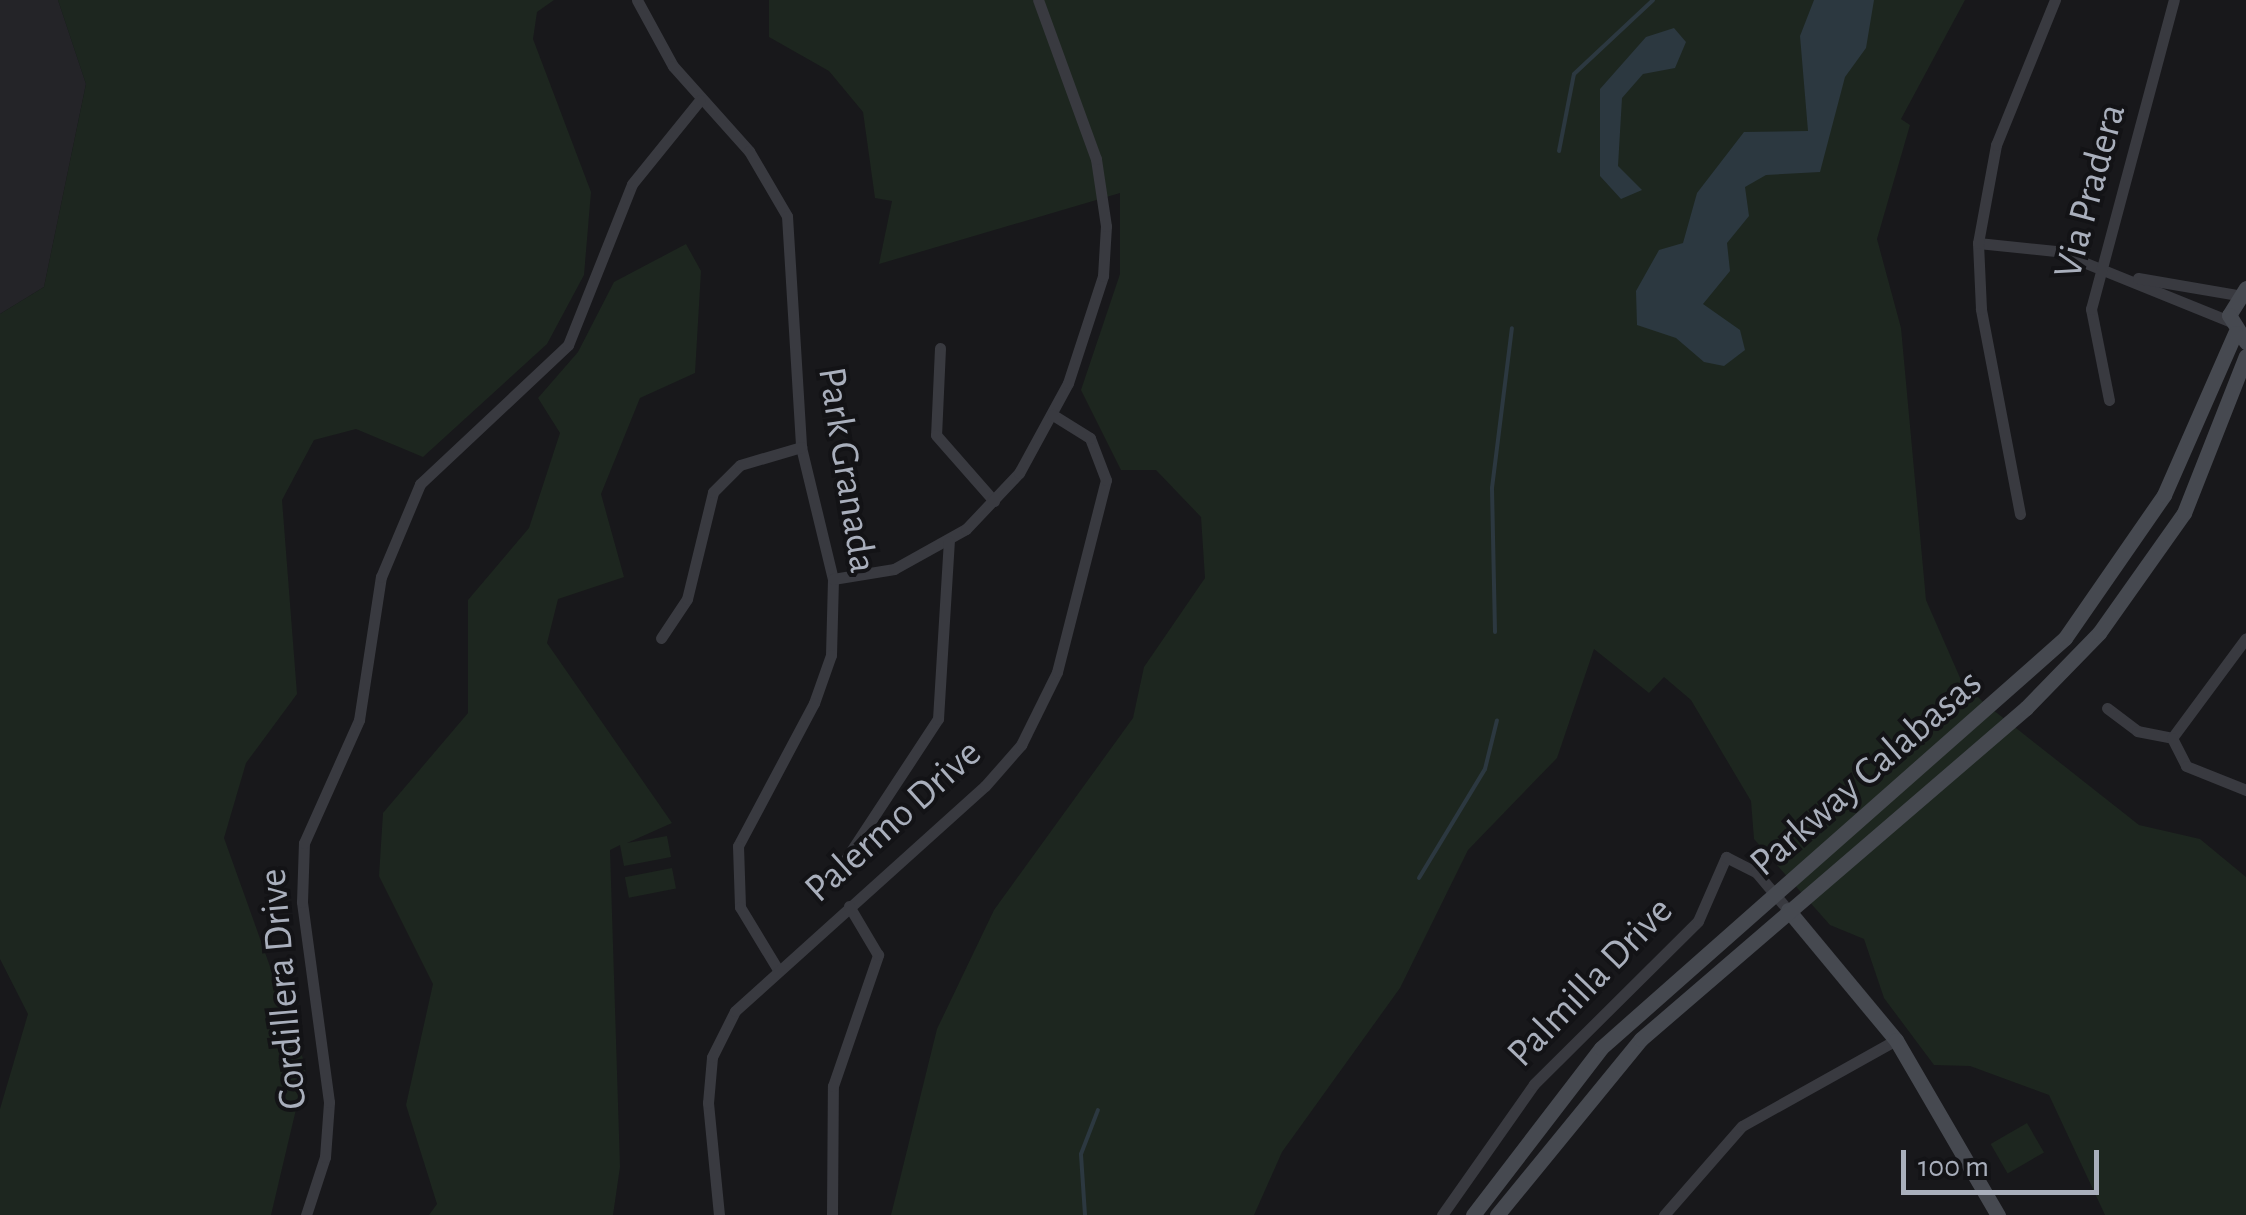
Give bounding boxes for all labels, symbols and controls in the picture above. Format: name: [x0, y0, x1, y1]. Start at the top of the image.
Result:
street label: Via Pradera: [2044, 98, 2136, 284]
street label: Park Granada: [807, 364, 887, 576]
street label: Parkway Calabasas: [1740, 659, 1992, 887]
street label: Palermo Drive: [795, 729, 991, 913]
street label: Cordillera Drive: [249, 867, 317, 1111]
street label: Palmilla Drive: [1497, 887, 1683, 1077]
scale bar: [1906, 1130, 2104, 1192]
text: 100 m: [1918, 1152, 1989, 1182]

